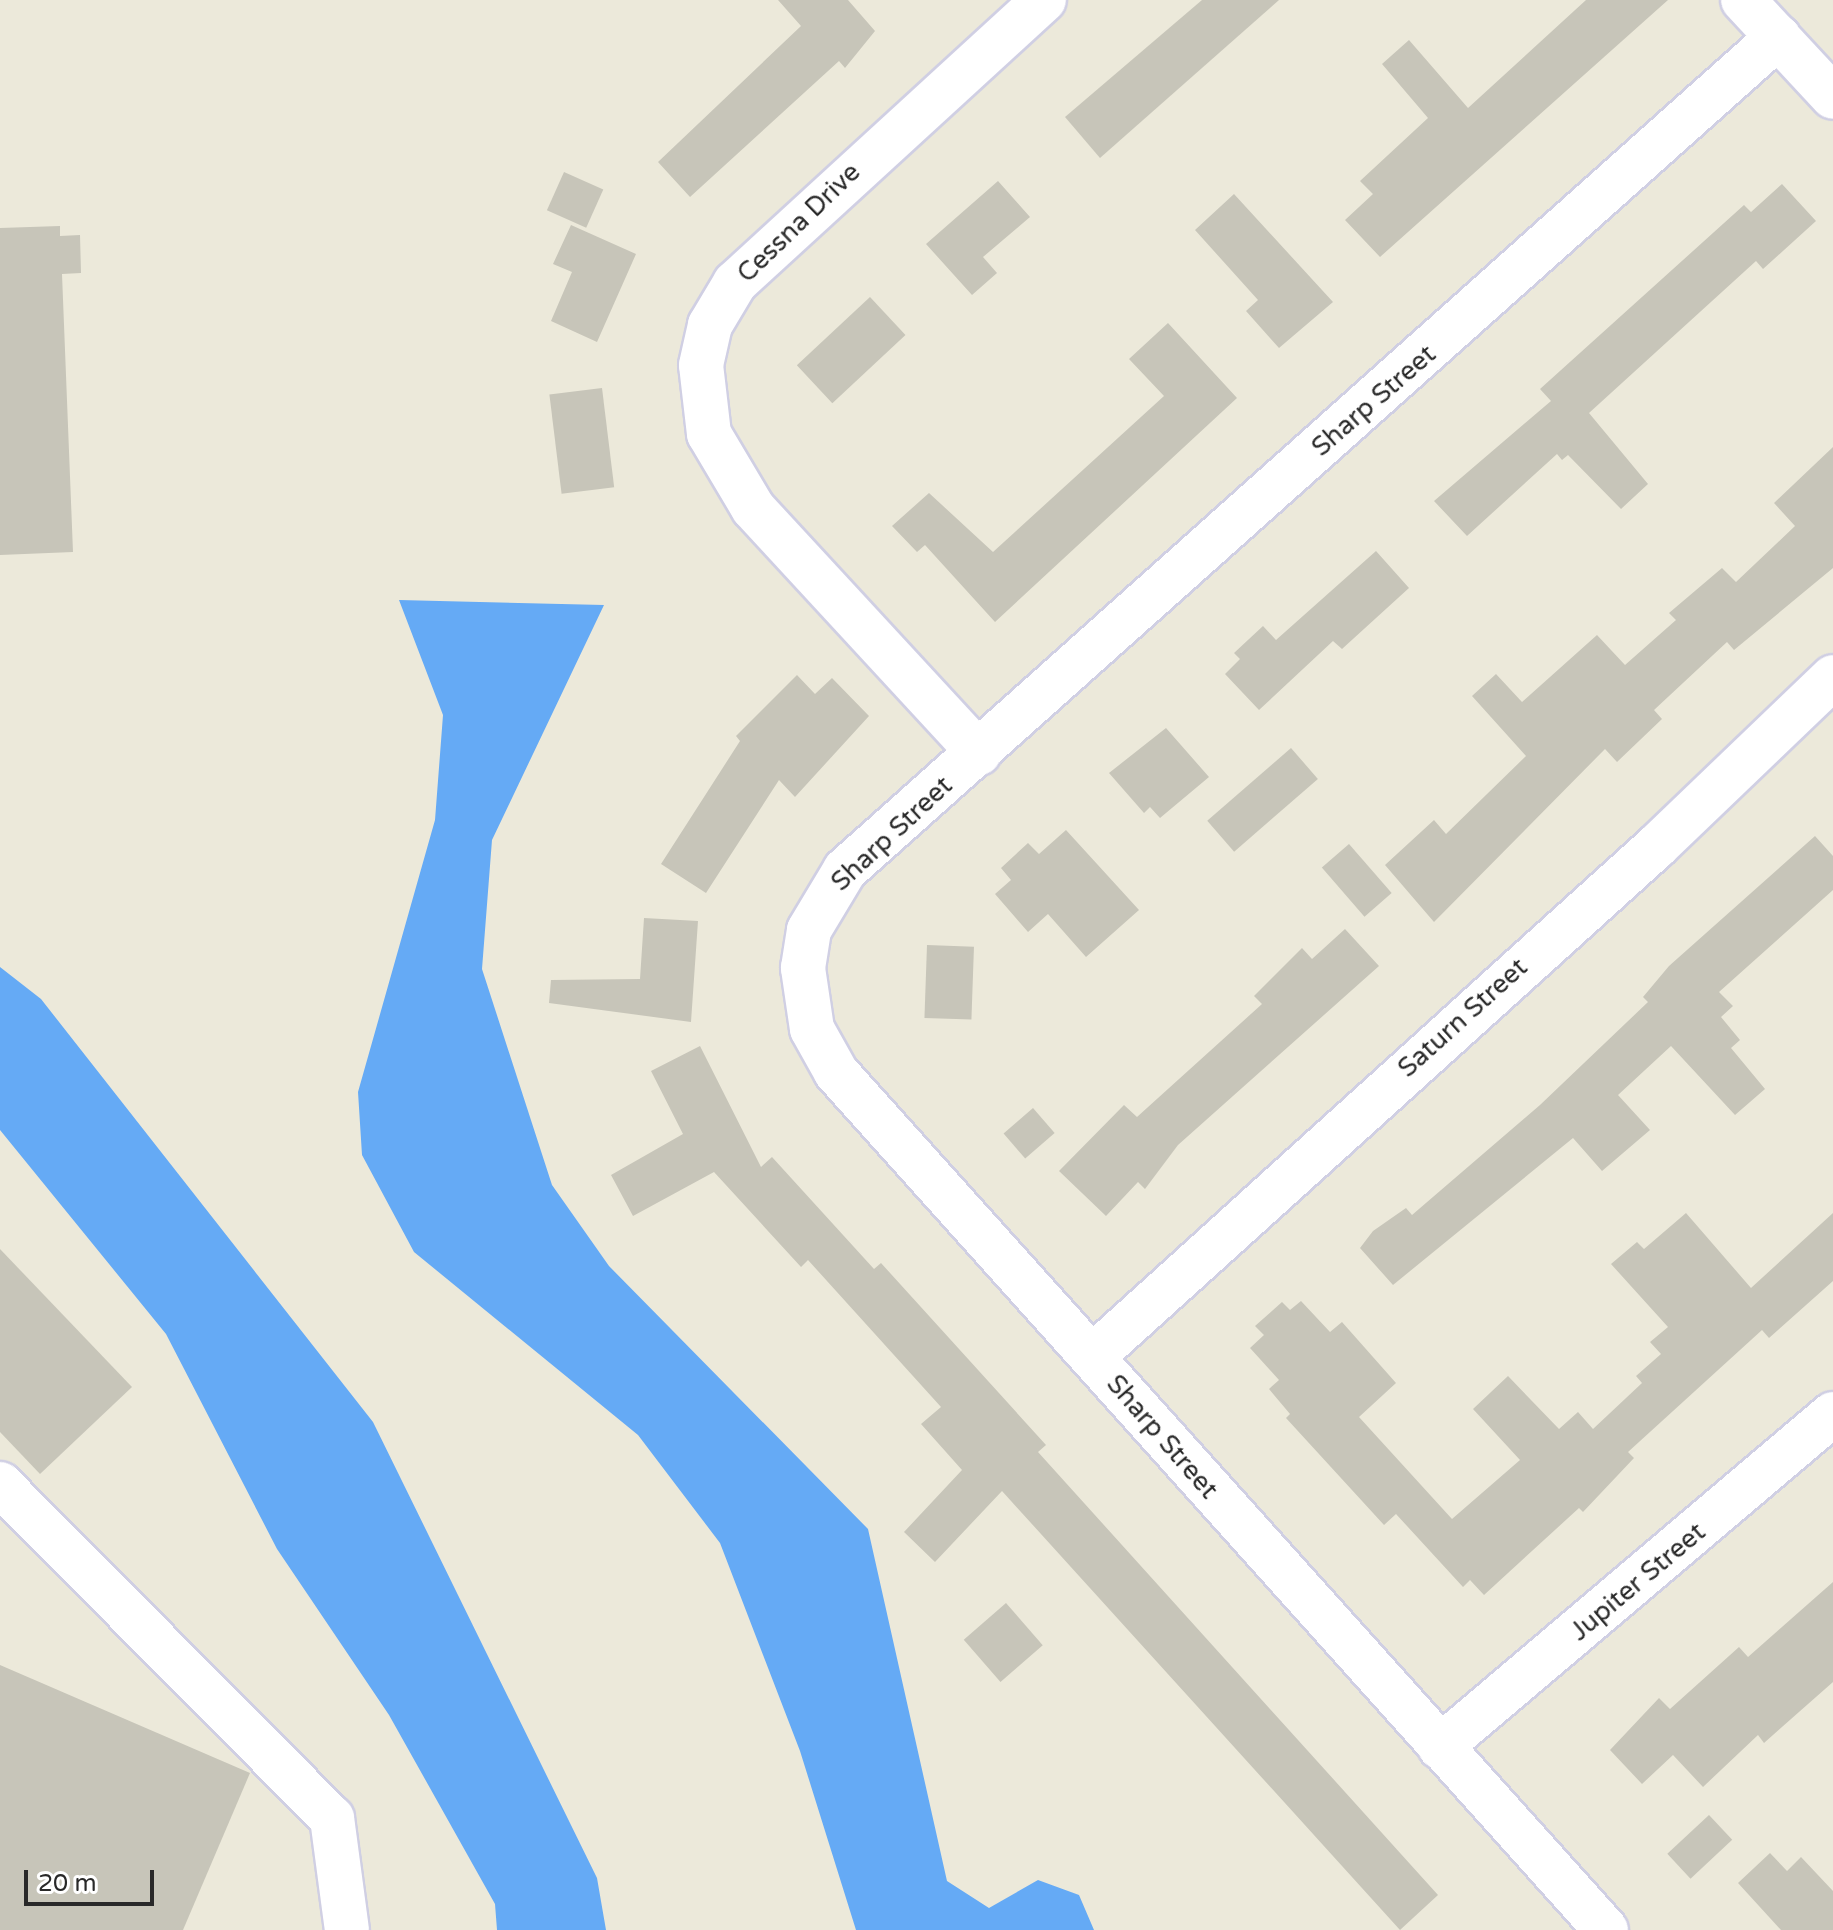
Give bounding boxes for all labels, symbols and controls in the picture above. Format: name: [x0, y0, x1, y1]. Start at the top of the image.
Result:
street label: Cessna Drive: [731, 157, 867, 289]
street label: Sharp Street: [1306, 339, 1442, 463]
street label: Sharp Street: [825, 770, 959, 898]
street label: Saturn Street: [1392, 952, 1534, 1084]
street label: Sharp Street: [1100, 1369, 1224, 1505]
street label: Jupiter Street: [1564, 1517, 1712, 1647]
scale bar: [28, 1854, 158, 1904]
text: 20 m: [38, 1869, 96, 1898]

